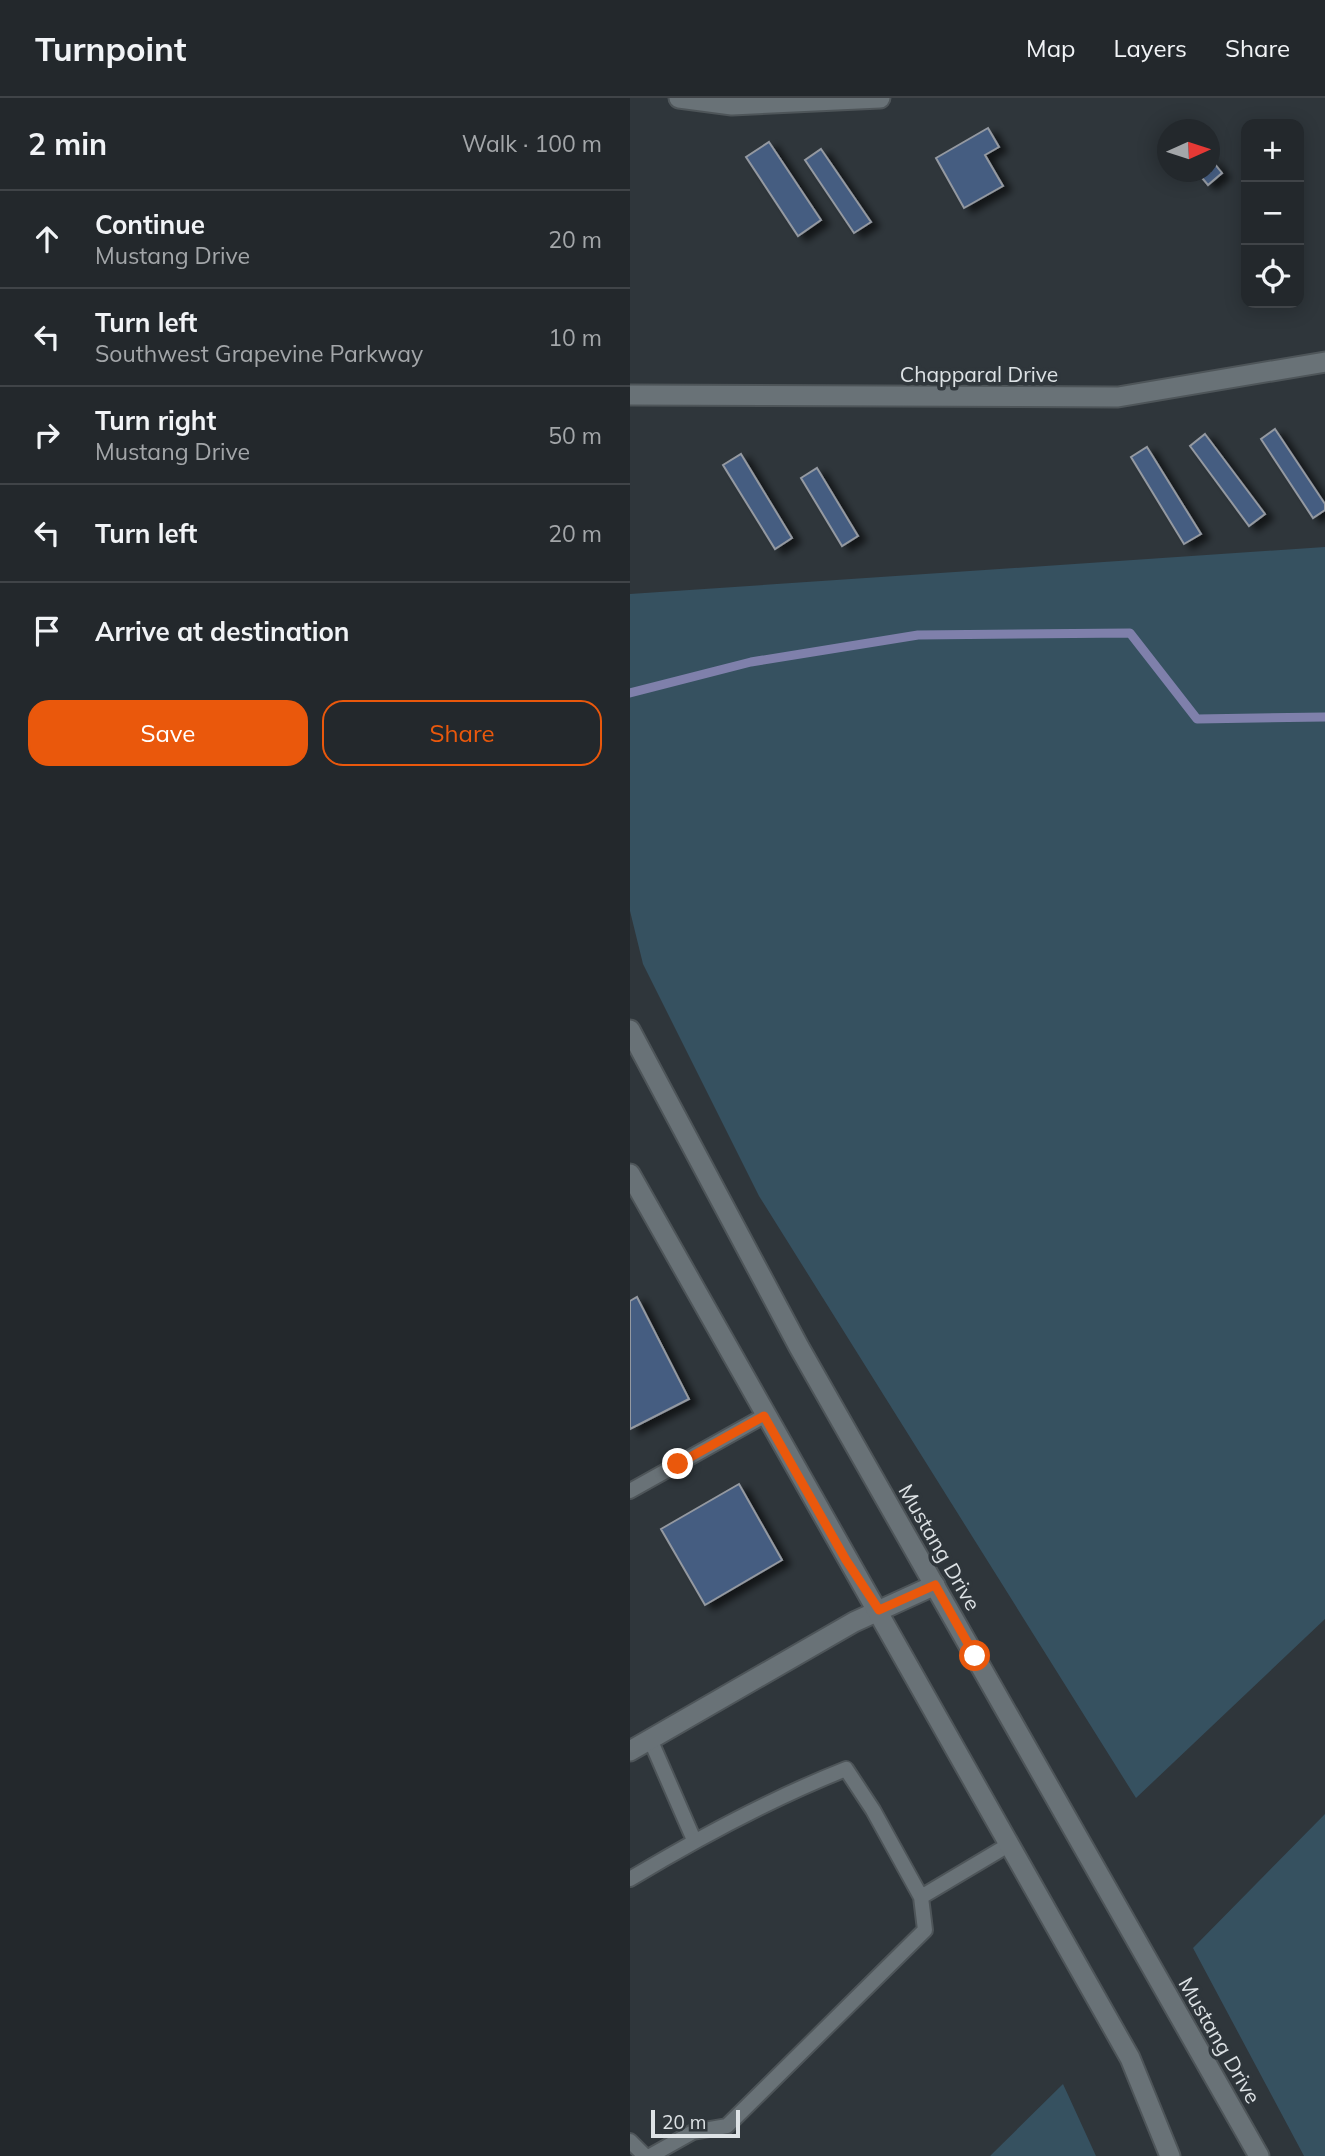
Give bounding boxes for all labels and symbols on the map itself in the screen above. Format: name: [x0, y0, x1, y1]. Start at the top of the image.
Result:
north arrow: [1157, 119, 1220, 182]
street label: Chapparal Drive: [900, 361, 1058, 387]
route end: [662, 1448, 693, 1479]
street label: Mustang Drive: [893, 1479, 987, 1615]
route start: [959, 1640, 990, 1671]
street label: Mustang Drive: [1173, 1972, 1267, 2108]
scale bar: [651, 2107, 740, 2139]

